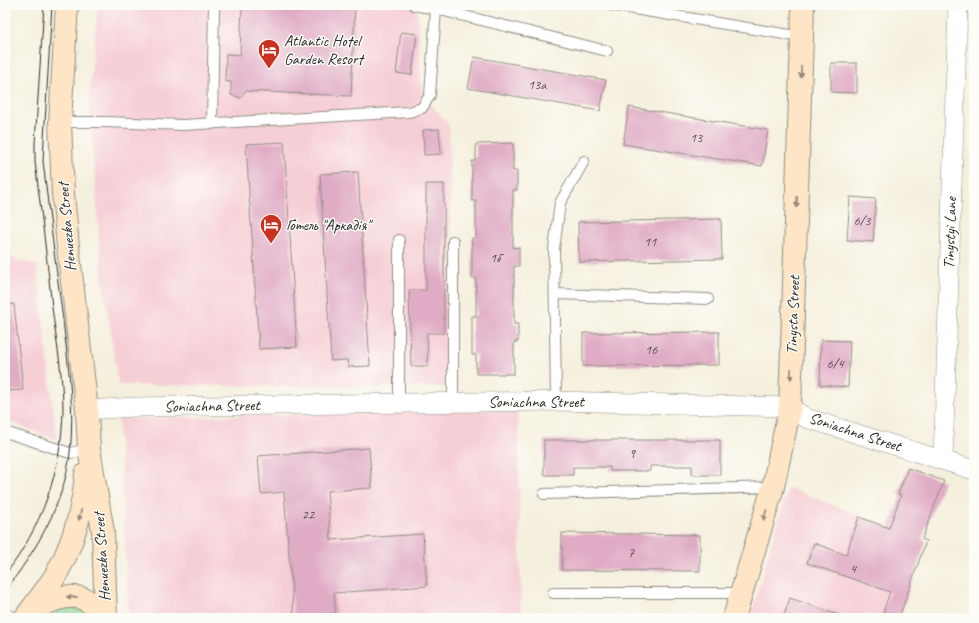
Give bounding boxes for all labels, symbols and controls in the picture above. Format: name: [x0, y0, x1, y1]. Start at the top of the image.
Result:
place label: Atlantic Hotel Garden Resort: [284, 31, 366, 69]
hotel icon: Atlantic Hotel Garden Resort: [256, 37, 282, 70]
one-way arrow: [798, 66, 804, 79]
house number: 13а: [528, 76, 547, 93]
house number: 13: [690, 129, 704, 146]
street label: Henuezka Street: [53, 179, 81, 272]
street label: Tinystyi Lane: [939, 195, 961, 269]
one-way arrow: [793, 196, 800, 208]
hotel icon: Готель "Аркадія": [258, 212, 284, 245]
house number: 6/3: [853, 212, 872, 229]
place label: Готель "Аркадія": [286, 215, 373, 235]
house number: 11: [644, 233, 657, 250]
house number: 1б: [490, 249, 504, 266]
street label: Tinysta Street: [782, 274, 804, 355]
house number: 16: [645, 341, 658, 358]
house number: 6/4: [826, 355, 845, 372]
one-way arrow: [788, 368, 794, 381]
street label: Soniachna Street: [488, 392, 585, 412]
street label: Soniachna Street: [164, 395, 262, 417]
street label: Soniachna Street: [806, 408, 905, 457]
house number: 9: [629, 445, 637, 462]
house number: 22: [302, 506, 316, 523]
one-way arrow: [76, 509, 82, 521]
street label: Henuezka Street: [89, 509, 115, 602]
one-way arrow: [762, 509, 768, 521]
house number: 7: [628, 544, 635, 561]
house number: 4: [850, 560, 858, 577]
one-way arrow: [65, 594, 78, 600]

